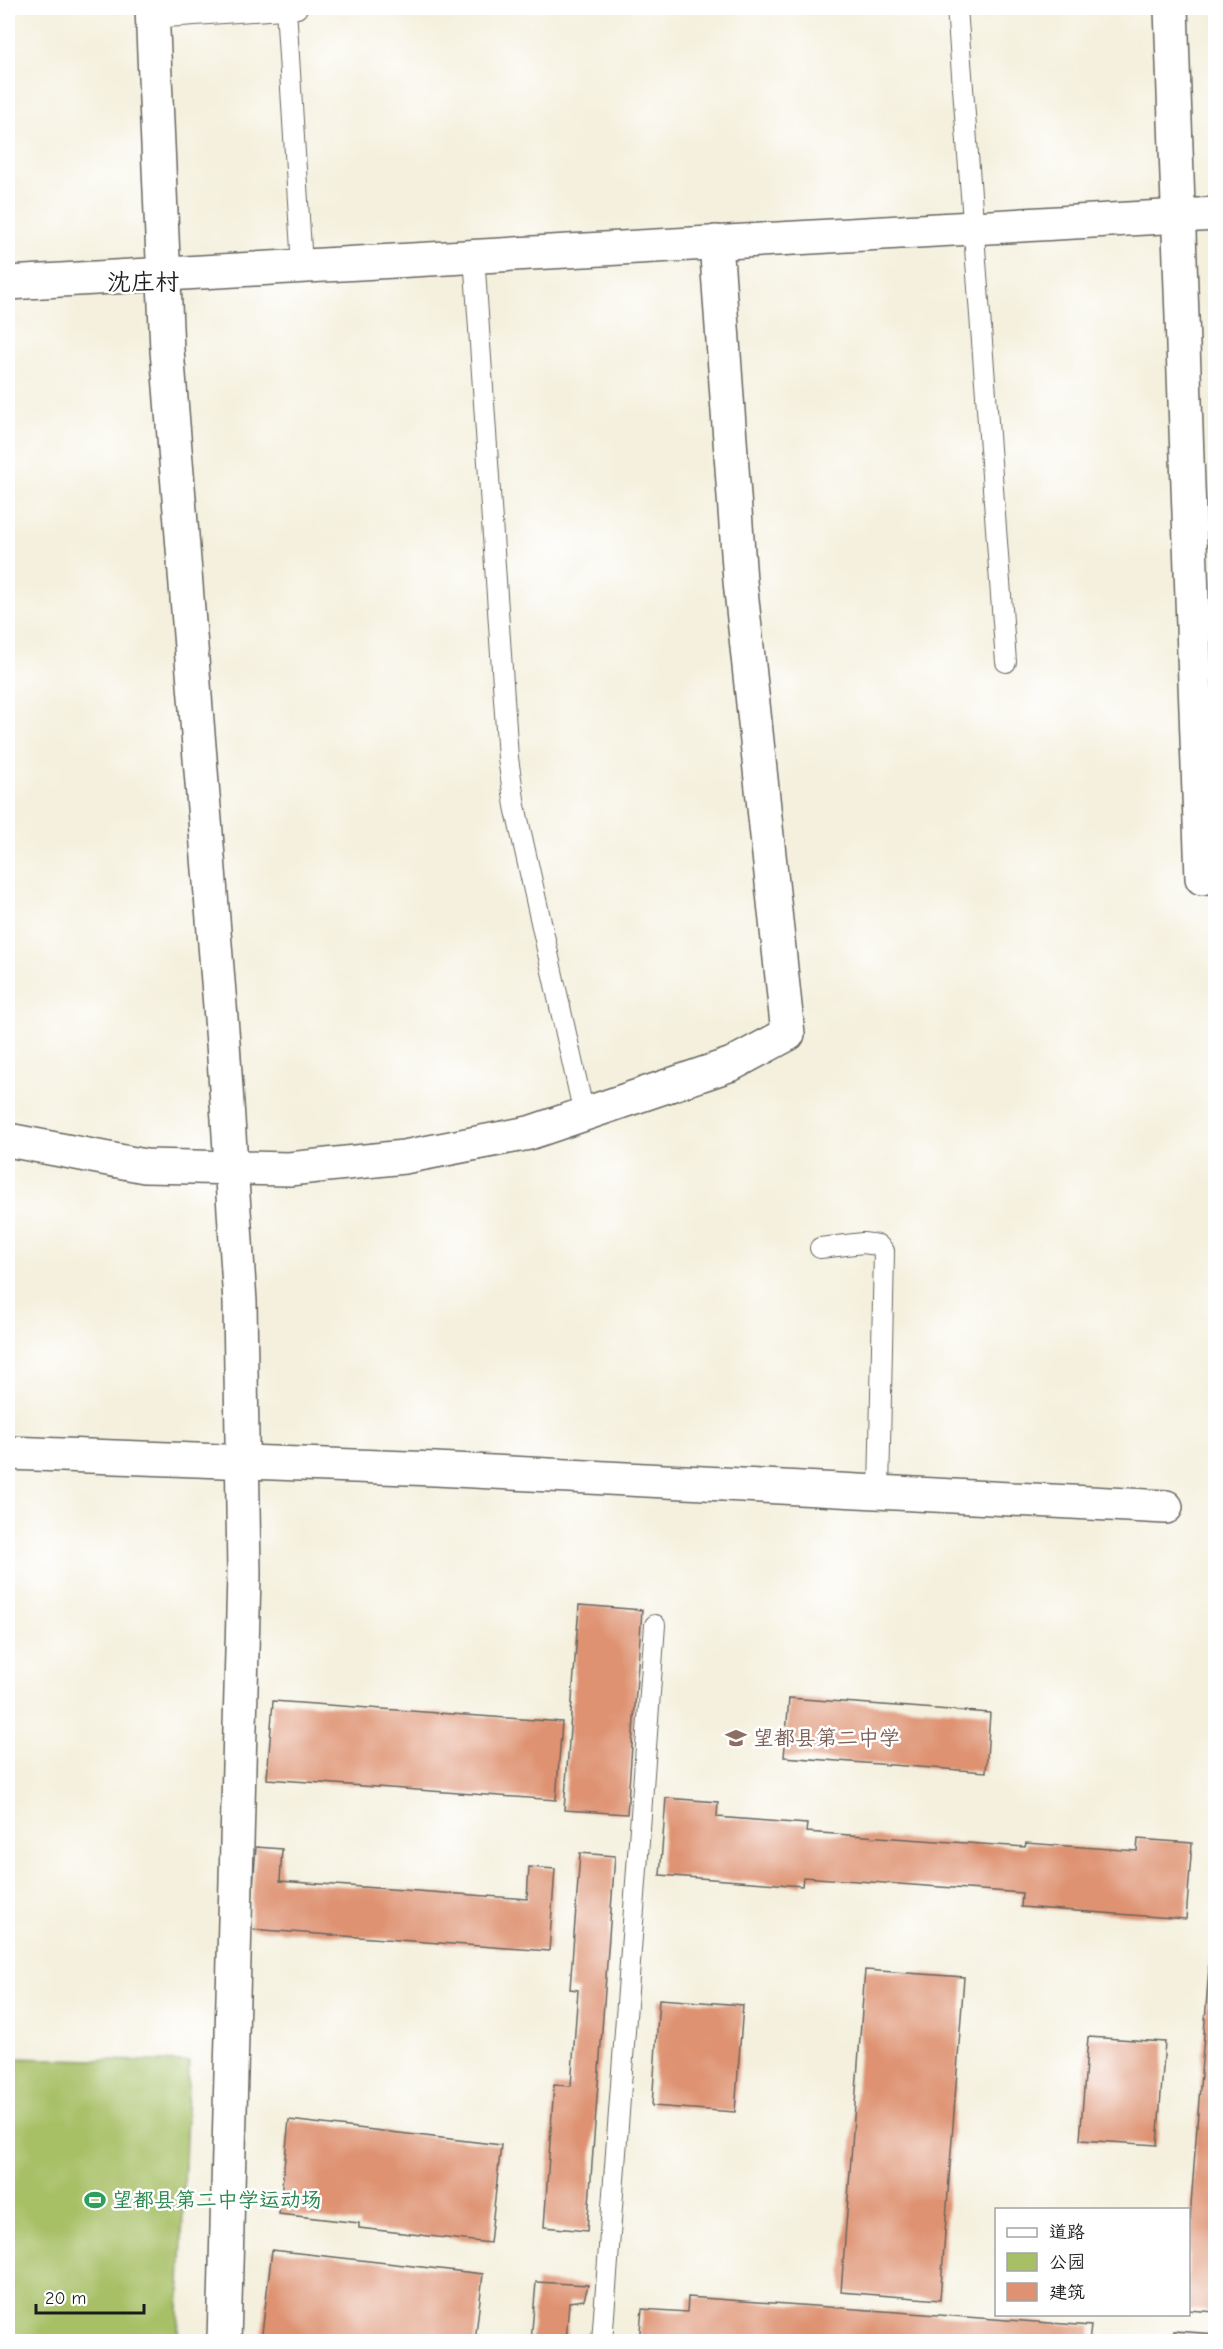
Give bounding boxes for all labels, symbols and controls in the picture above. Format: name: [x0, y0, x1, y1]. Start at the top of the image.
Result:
district label: 沈庄村: [107, 268, 179, 296]
school or university icon: 望都县第二中学: [724, 1726, 748, 1750]
place label: 望都县第二中学: [753, 1726, 900, 1750]
sports icon: 望都县第二中学运动场: [83, 2188, 107, 2212]
place label: 望都县第二中学运动场: [112, 2188, 322, 2212]
legend: [995, 2208, 1190, 2316]
text: 道路: [1049, 2222, 1085, 2243]
text: 公园: [1049, 2252, 1085, 2273]
scale bar: [36, 2277, 144, 2315]
text: 建筑: [1049, 2282, 1085, 2303]
text: 20 m: [45, 2288, 86, 2309]

